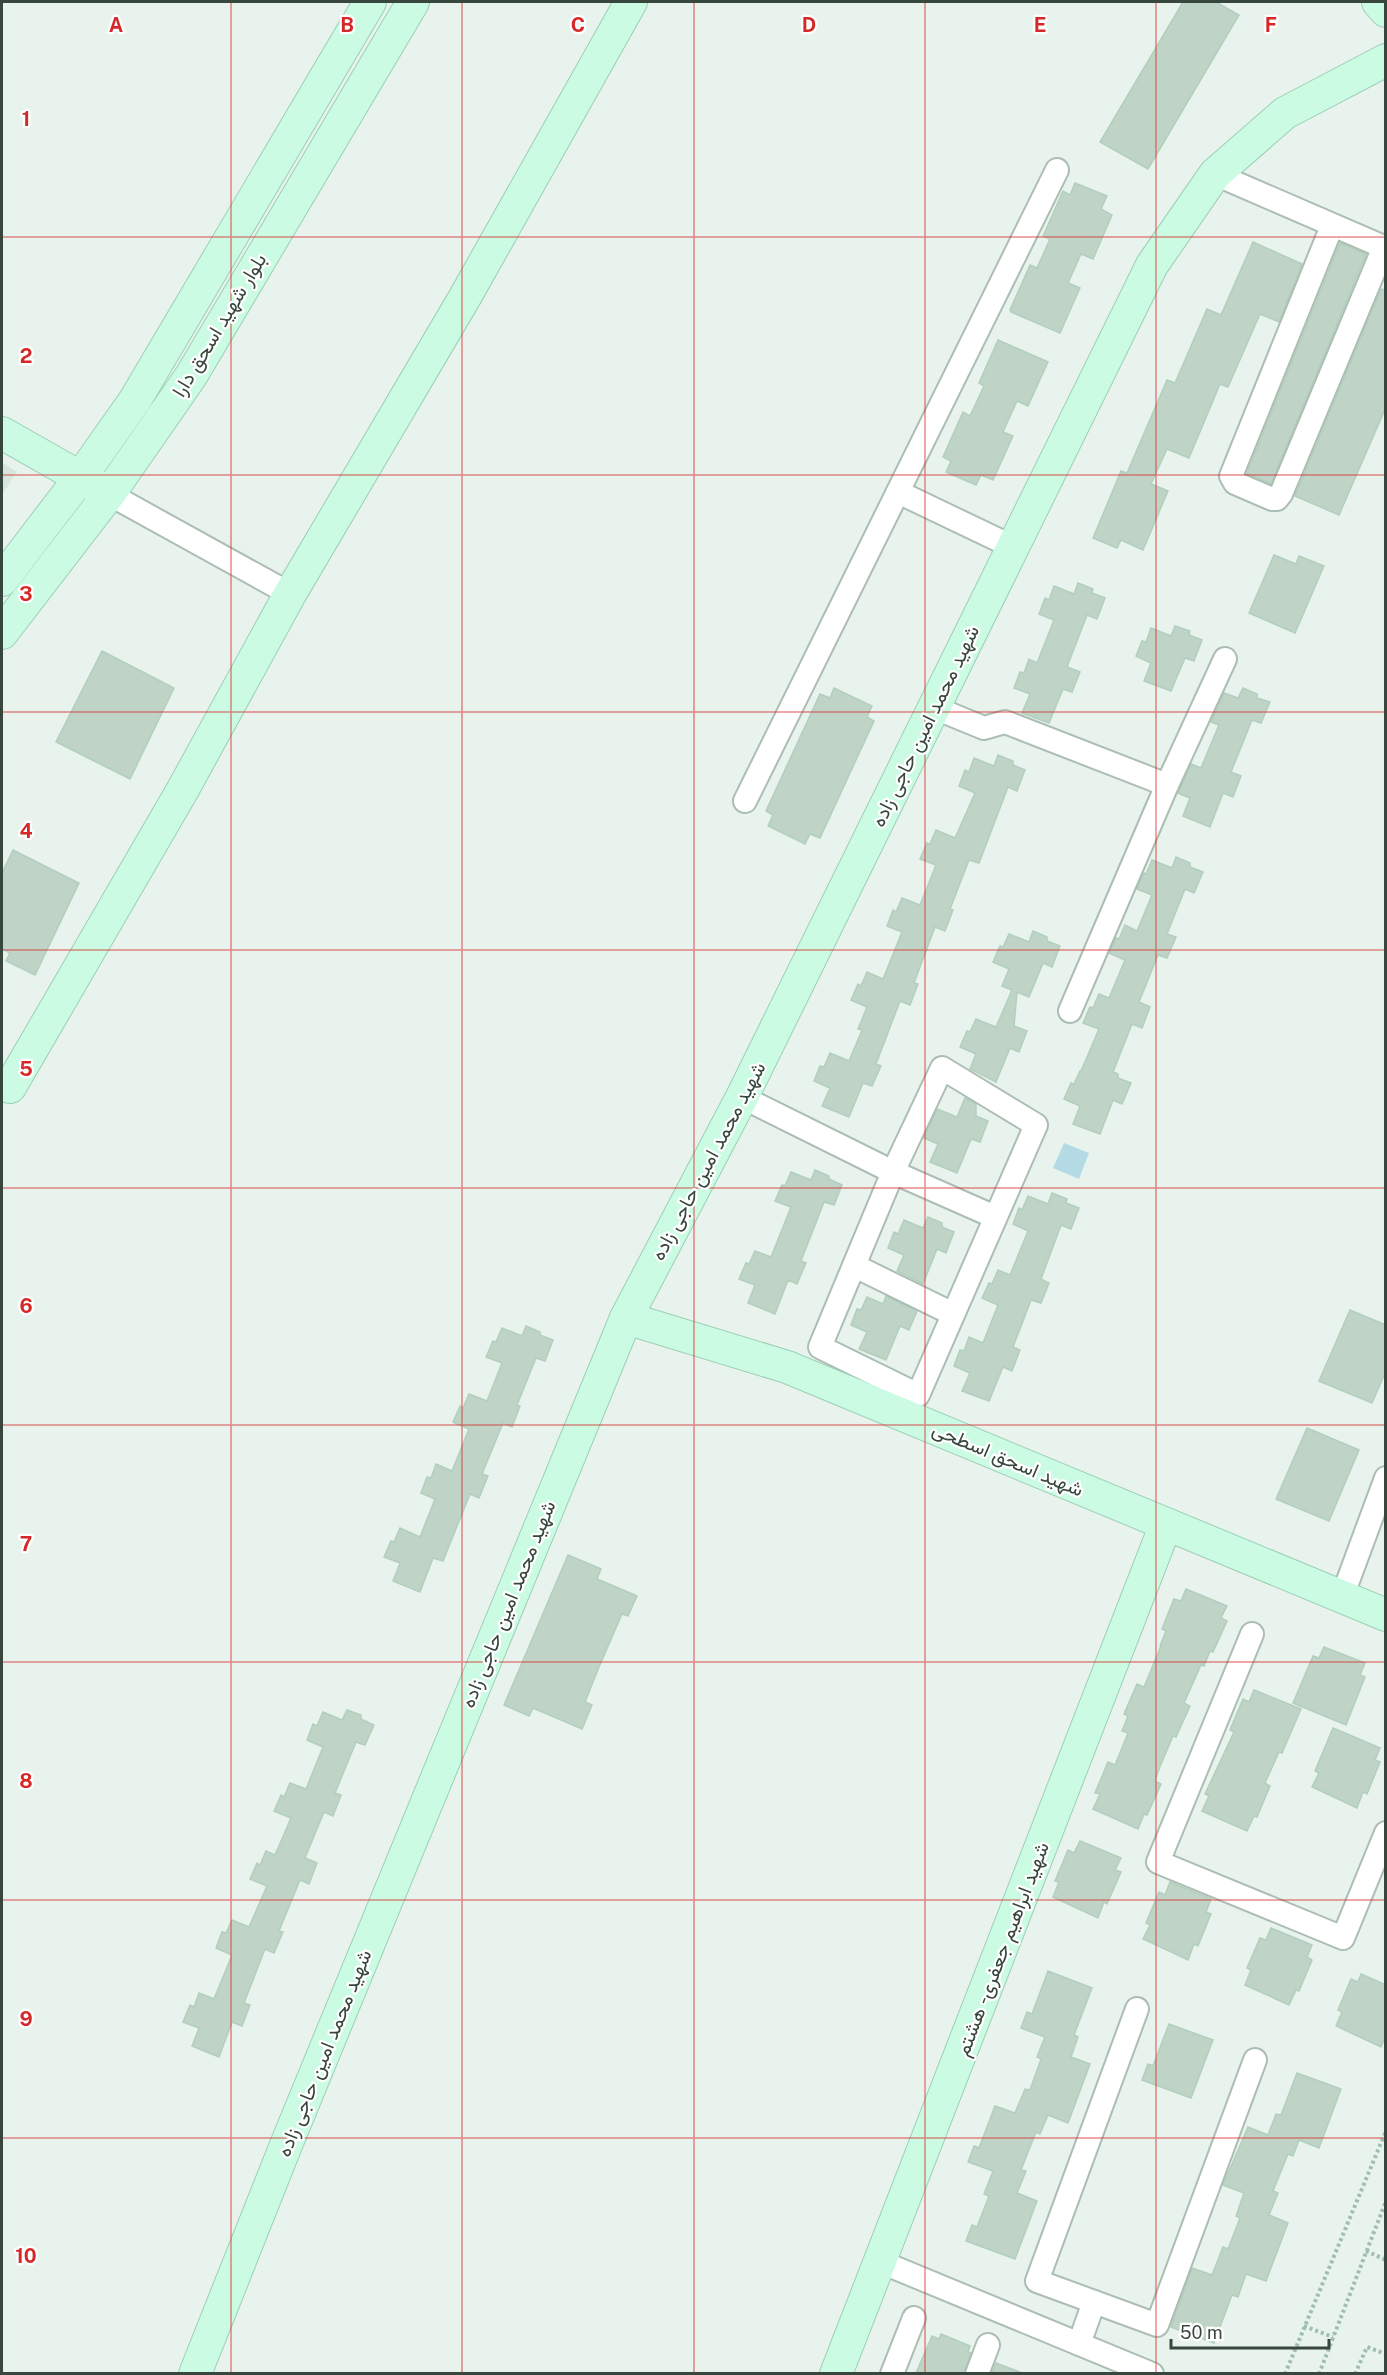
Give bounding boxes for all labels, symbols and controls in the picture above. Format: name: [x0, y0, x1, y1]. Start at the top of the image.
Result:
text: A: [109, 13, 123, 37]
text: B: [340, 13, 354, 37]
text: C: [571, 13, 585, 37]
text: D: [802, 13, 816, 37]
text: E: [1034, 13, 1046, 37]
text: F: [1265, 13, 1277, 37]
text: 1: [22, 107, 30, 131]
street label: بلوار شهید اسحق دارا: [167, 249, 272, 402]
text: 2: [20, 344, 32, 368]
text: 3: [19, 582, 33, 606]
street label: شهید محمد امین حاجی زاده: [866, 621, 985, 831]
text: 4: [19, 819, 33, 843]
text: 5: [19, 1057, 33, 1081]
street label: شهید محمد امین حاجی زاده: [645, 1058, 771, 1265]
text: 6: [19, 1294, 33, 1318]
street label: شهید اسحق اسطحی: [929, 1416, 1087, 1503]
street label: شهید محمد امین حاجی زاده: [455, 1497, 561, 1711]
text: 7: [20, 1532, 32, 1556]
text: 8: [19, 1769, 33, 1793]
street label: شهید ابراهیم جعفری - هشتم: [950, 1838, 1055, 2060]
street label: شهید محمد امین حاجی زاده: [271, 1946, 377, 2160]
text: 9: [19, 2007, 33, 2031]
text: 10: [15, 2244, 37, 2268]
scale bar: [1171, 2312, 1328, 2350]
text: 50 m: [1180, 2322, 1223, 2343]

